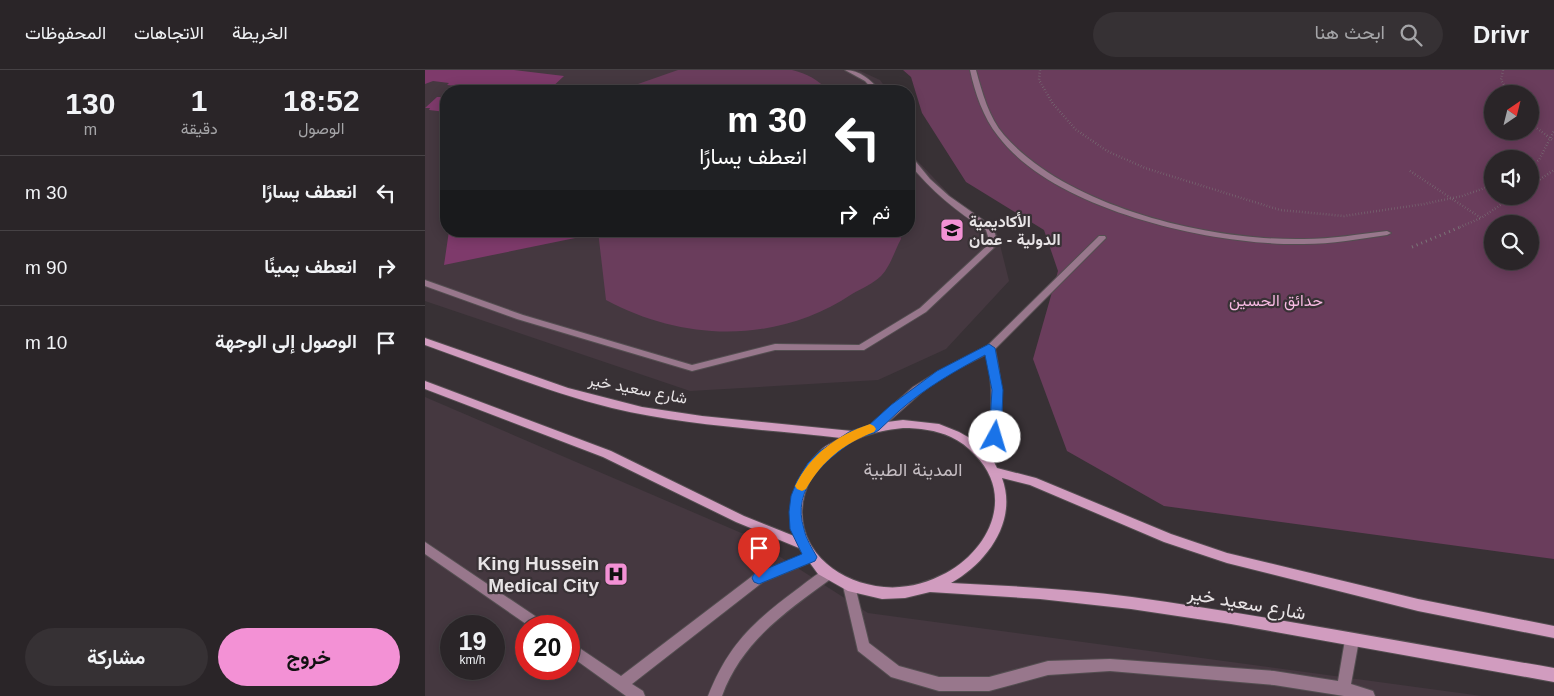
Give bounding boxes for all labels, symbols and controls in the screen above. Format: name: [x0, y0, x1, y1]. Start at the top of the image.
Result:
search box: [1093, 12, 1443, 57]
icon: search: [1397, 21, 1425, 49]
text: Drivr: [1473, 21, 1529, 48]
text: ابحث هنا: [1314, 22, 1385, 43]
text: المحفوظات: [25, 23, 106, 43]
text: الاتجاهات: [134, 23, 204, 43]
text: الخريطة: [232, 23, 288, 43]
text: 1: [191, 84, 208, 117]
text: 18:52: [283, 84, 360, 117]
north arrow: [1484, 85, 1539, 140]
map controls: [1484, 85, 1539, 270]
text: 130: [65, 87, 115, 120]
text: 30 m: [727, 100, 807, 139]
icon: left: [825, 105, 890, 170]
text: دقيقة: [181, 120, 218, 137]
text: الوصول: [298, 120, 344, 137]
text: m: [84, 121, 97, 138]
text: انعطف يسارًا: [699, 144, 807, 169]
button: sound: [1484, 150, 1539, 205]
icon: left: [372, 179, 400, 207]
text: انعطف يسارًا: [262, 181, 357, 202]
text: 30 m: [25, 182, 67, 203]
icon: right: [834, 200, 862, 228]
text: ثم: [872, 202, 890, 223]
place label: الأكاديمية الدولية - عمان: [969, 212, 1061, 250]
button: search: [1484, 215, 1539, 270]
school or university icon: الأكاديمية الدولية - عمان: [939, 217, 965, 243]
icon: right: [372, 254, 400, 282]
text: انعطف يمينًا: [264, 256, 357, 277]
text: 90 m: [25, 257, 67, 278]
park label: حدائق الحسين: [1229, 292, 1323, 311]
icon: arrive: [372, 329, 400, 357]
text: الوصول إلى الوجهة: [215, 331, 357, 352]
text: 10 m: [25, 332, 67, 353]
street label: شارع سعيد خير: [586, 371, 689, 410]
position arrow: [968, 410, 1020, 462]
district label: المدينة الطبية: [864, 460, 962, 480]
pin: [738, 527, 780, 578]
icon: arrive: [745, 534, 773, 562]
place label: King Hussein Medical City: [478, 553, 599, 596]
hospital icon: King Hussein Medical City: [603, 561, 629, 587]
street label: شارع سعيد خير: [1185, 582, 1308, 626]
speed limit sign: 20: [515, 615, 580, 680]
text: 19: [459, 627, 486, 655]
button: مشاركة: [25, 628, 208, 686]
button: خروج: [218, 628, 400, 686]
text: km/h: [459, 653, 486, 667]

